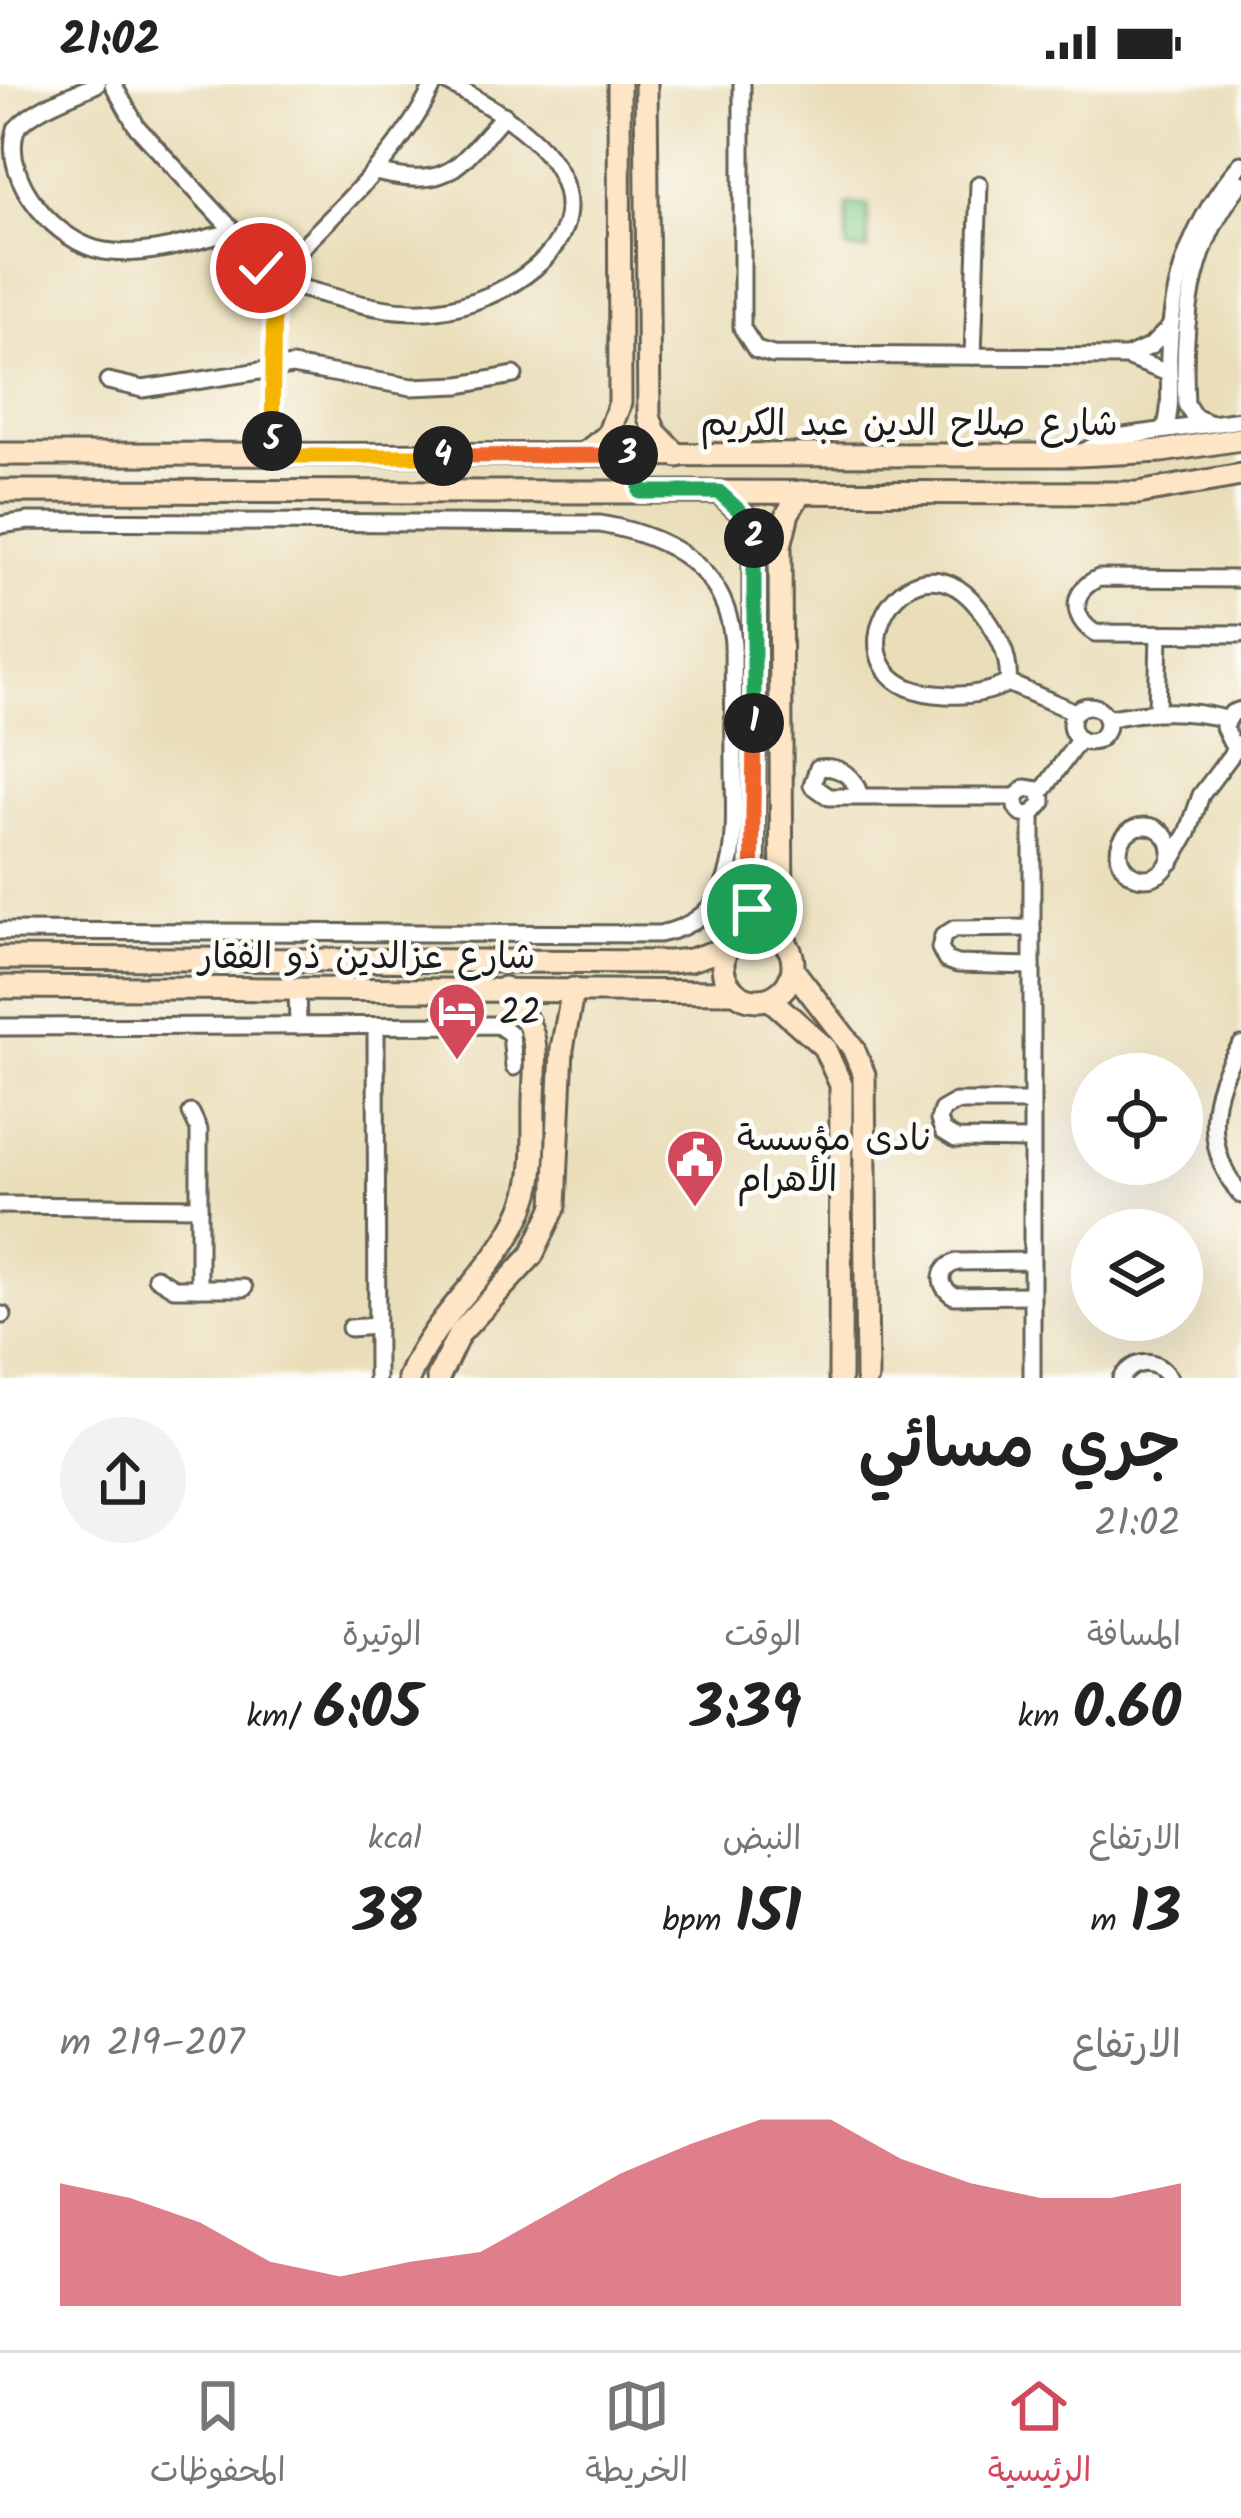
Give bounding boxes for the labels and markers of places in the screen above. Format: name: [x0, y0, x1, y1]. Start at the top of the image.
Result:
pin: [210, 217, 312, 319]
pin: 5: [242, 411, 302, 471]
pin: 3: [598, 425, 658, 485]
pin: 4: [413, 426, 473, 486]
pin: 2: [724, 508, 784, 568]
pin: 1: [724, 693, 784, 753]
pin: [701, 858, 803, 960]
hotel icon: 22: [426, 980, 488, 1062]
place label: 22: [499, 986, 541, 1043]
place label: نادى مؤسسة الأهرام: [737, 1112, 933, 1210]
public building icon: نادى مؤسسة الأهرام: [664, 1127, 726, 1209]

